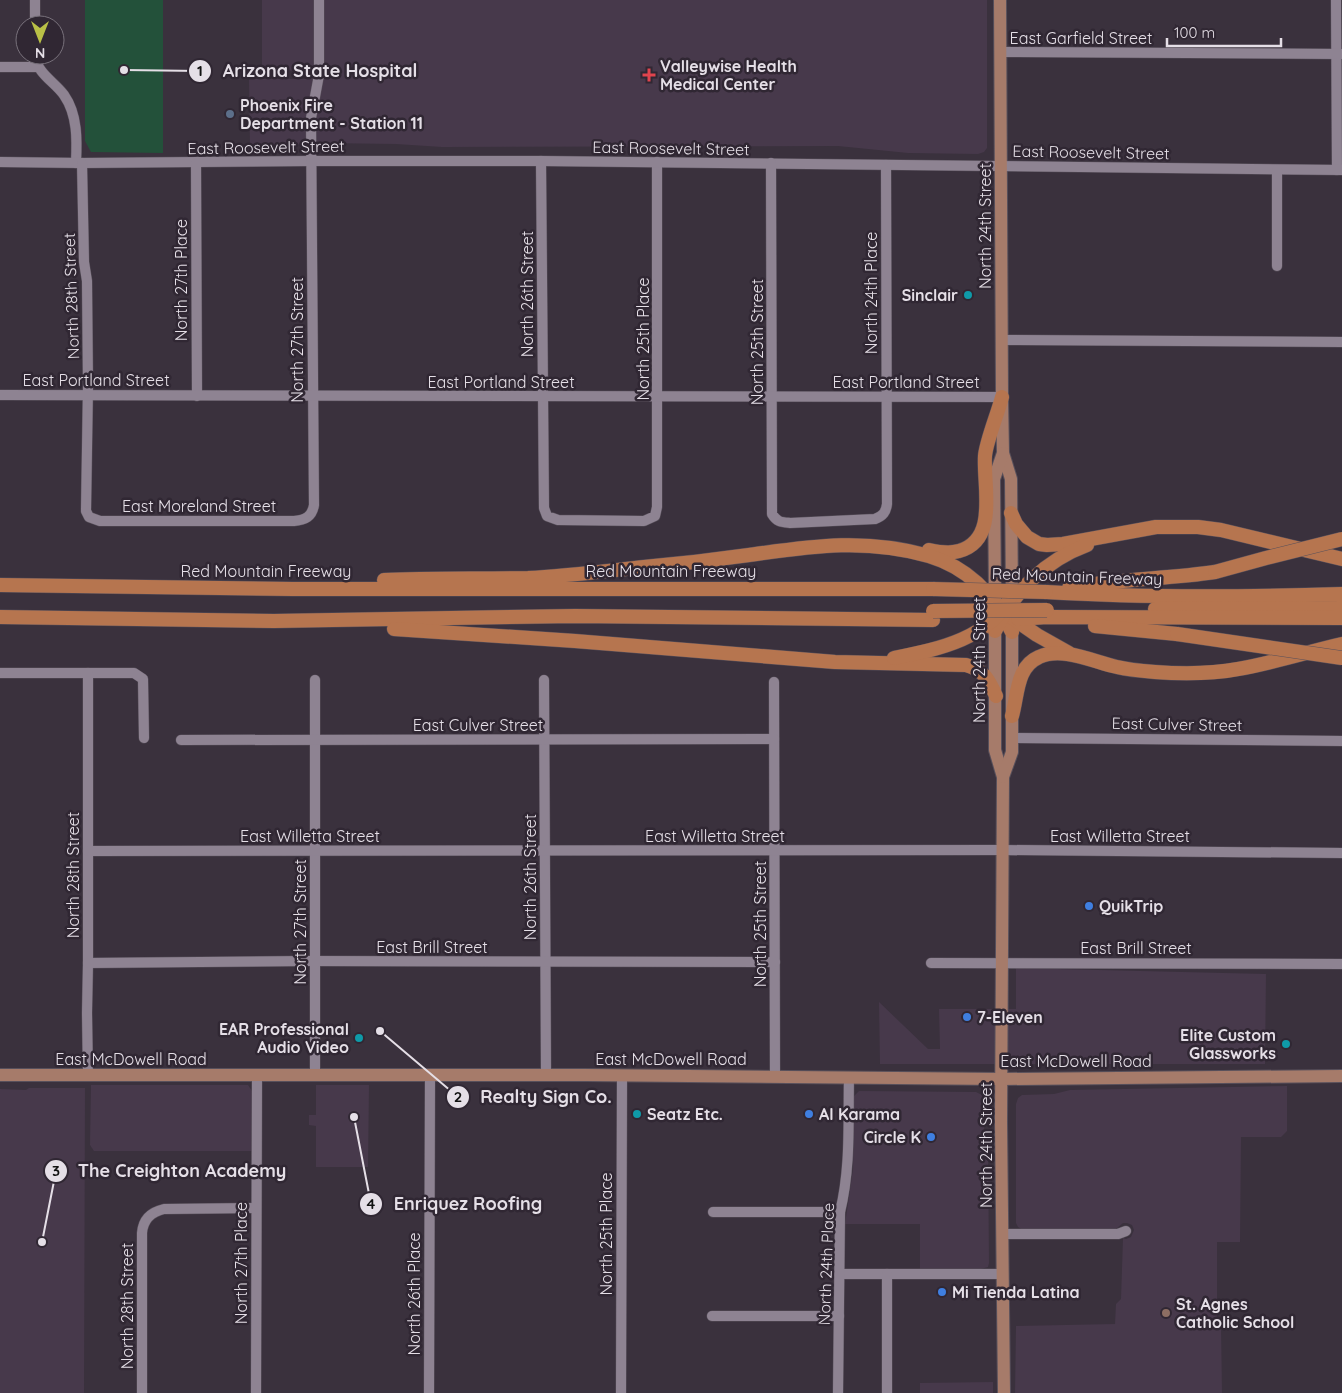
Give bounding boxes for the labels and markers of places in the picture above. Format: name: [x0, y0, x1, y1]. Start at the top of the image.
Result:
callout: Arizona State Hospital: [187, 54, 427, 87]
place label: Valleywise Health Medical Center: [660, 56, 797, 94]
marker: Valleywise Health Medical Center: [642, 68, 656, 82]
place label: Phoenix Fire Department - Station 11: [240, 95, 423, 133]
marker: Phoenix Fire Department - Station 11: [224, 108, 236, 120]
place label: Sinclair: [902, 285, 958, 305]
marker: Sinclair: [962, 289, 974, 301]
place label: QuikTrip: [1099, 896, 1163, 916]
marker: QuikTrip: [1083, 900, 1095, 912]
place label: 7-Eleven: [977, 1007, 1043, 1027]
marker: 7-Eleven: [961, 1011, 973, 1023]
place label: EAR Professional Audio Video: [219, 1019, 349, 1057]
place label: Elite Custom Glassworks: [1180, 1025, 1276, 1063]
marker: EAR Professional Audio Video: [353, 1032, 365, 1044]
marker: Elite Custom Glassworks: [1280, 1038, 1292, 1050]
callout: Realty Sign Co.: [446, 1080, 622, 1113]
place label: Seatz Etc.: [647, 1104, 723, 1124]
place label: Al Karama: [819, 1104, 900, 1124]
marker: Seatz Etc.: [631, 1108, 643, 1120]
marker: Al Karama: [803, 1108, 815, 1120]
place label: Circle K: [864, 1127, 921, 1147]
marker: Circle K: [925, 1131, 937, 1143]
callout: The Creighton Academy: [43, 1154, 297, 1187]
callout: Enriquez Roofing: [359, 1187, 552, 1220]
place label: Mi Tienda Latina: [952, 1282, 1080, 1302]
marker: Mi Tienda Latina: [936, 1286, 948, 1298]
place label: St. Agnes Catholic School: [1176, 1294, 1294, 1332]
marker: St. Agnes Catholic School: [1160, 1307, 1172, 1319]

